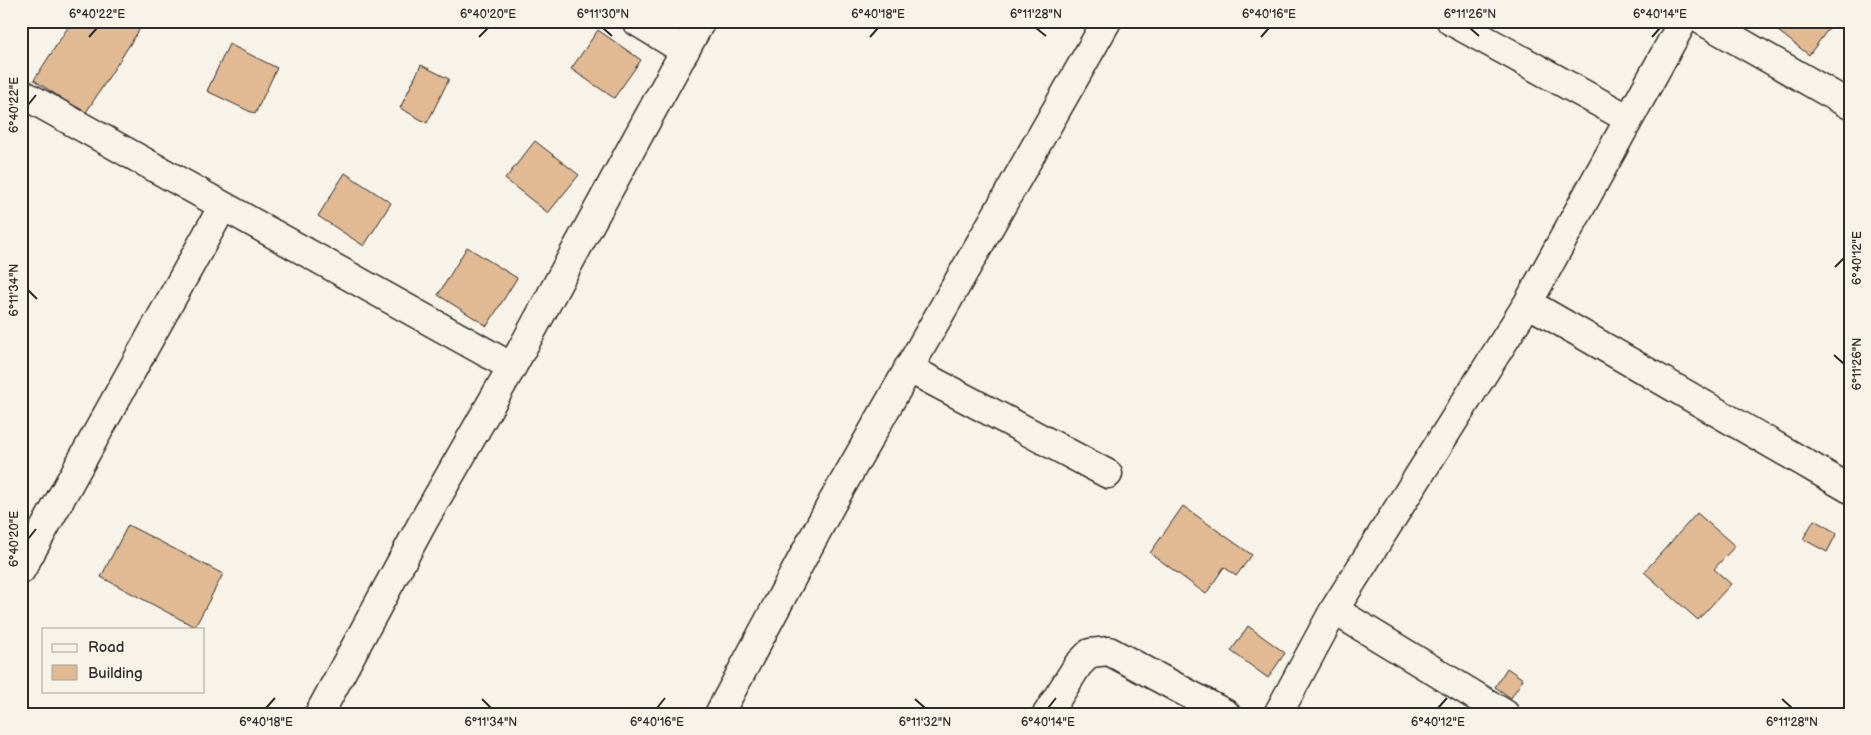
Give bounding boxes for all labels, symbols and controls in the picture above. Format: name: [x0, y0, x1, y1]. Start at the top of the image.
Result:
text: 6°40'22"E: [69, 7, 125, 22]
text: 6°40'20"E: [460, 7, 516, 22]
text: 6°11'30"N: [577, 7, 629, 22]
text: 6°40'18"E: [851, 7, 905, 22]
text: 6°11'28"N: [1010, 7, 1062, 22]
text: 6°40'16"E: [1242, 7, 1296, 22]
text: 6°11'26"N: [1444, 7, 1496, 22]
text: 6°40'14"E: [1633, 7, 1687, 22]
text: 6°40'22"E: [7, 77, 22, 133]
text: 6°40'12"E: [1850, 231, 1865, 285]
text: 6°11'34"N: [7, 264, 22, 316]
text: 6°11'26"N: [1850, 338, 1865, 390]
text: 6°40'20"E: [7, 511, 22, 567]
legend: [42, 628, 205, 692]
text: Road: [88, 638, 124, 657]
text: Building: [88, 664, 143, 683]
text: 6°40'18"E: [239, 715, 293, 730]
text: 6°11'34"N: [465, 715, 517, 730]
text: 6°40'16"E: [630, 715, 684, 730]
text: 6°11'32"N: [899, 715, 951, 730]
text: 6°40'14"E: [1021, 715, 1075, 730]
text: 6°40'12"E: [1411, 715, 1465, 730]
text: 6°11'28"N: [1766, 715, 1818, 730]

